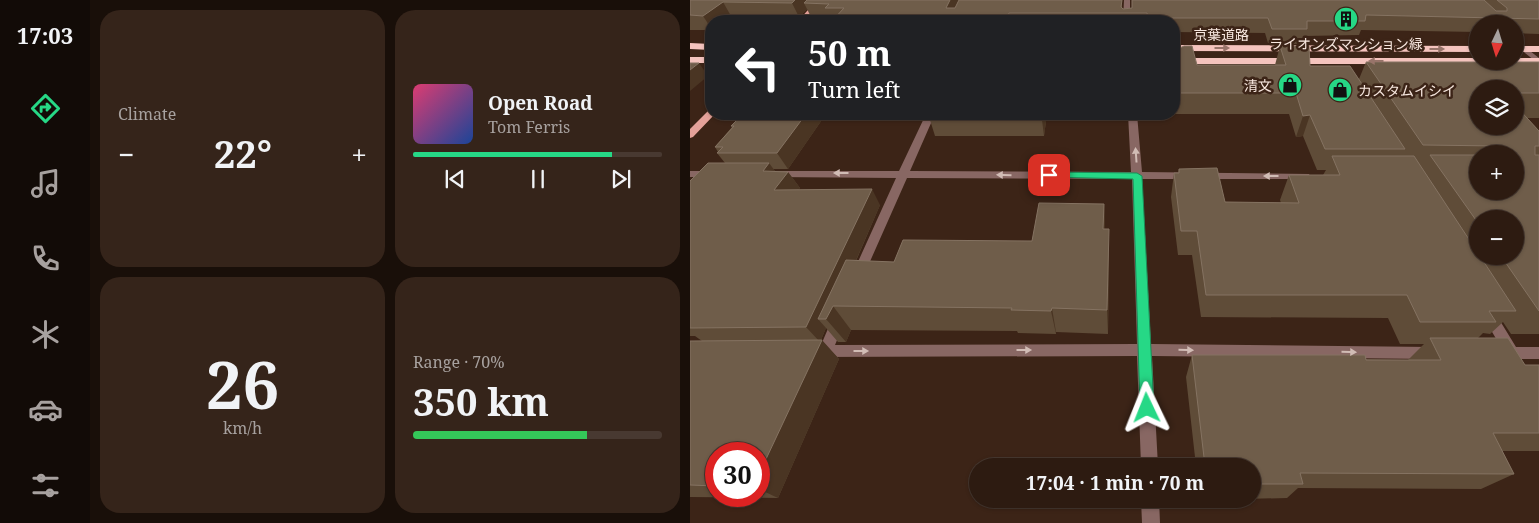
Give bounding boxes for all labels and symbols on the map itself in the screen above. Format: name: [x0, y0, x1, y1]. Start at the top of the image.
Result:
building icon: ライオンズマンション緑: [1333, 6, 1359, 32]
north arrow: [1469, 15, 1524, 70]
street label: 京葉道路: [1193, 25, 1249, 44]
place label: ライオンズマンション緑: [1269, 34, 1423, 53]
one-way arrow: [1215, 44, 1231, 52]
one-way arrow: [1430, 45, 1446, 53]
one-way arrow: [1368, 57, 1384, 65]
shop icon: 清文: [1277, 72, 1303, 98]
place label: 清文: [1244, 76, 1272, 95]
shop icon: カスタムイシイ: [1327, 77, 1353, 103]
place label: カスタムイシイ: [1358, 81, 1456, 100]
one-way arrow: [1131, 147, 1139, 163]
pin: [1028, 154, 1070, 196]
one-way arrow: [833, 169, 849, 177]
one-way arrow: [996, 170, 1012, 178]
one-way arrow: [1263, 172, 1279, 180]
one-way arrow: [853, 346, 869, 354]
one-way arrow: [1016, 346, 1032, 354]
one-way arrow: [1178, 346, 1194, 354]
one-way arrow: [1341, 348, 1357, 356]
position arrow: [1120, 381, 1172, 433]
speed limit sign: 30: [705, 442, 770, 507]

